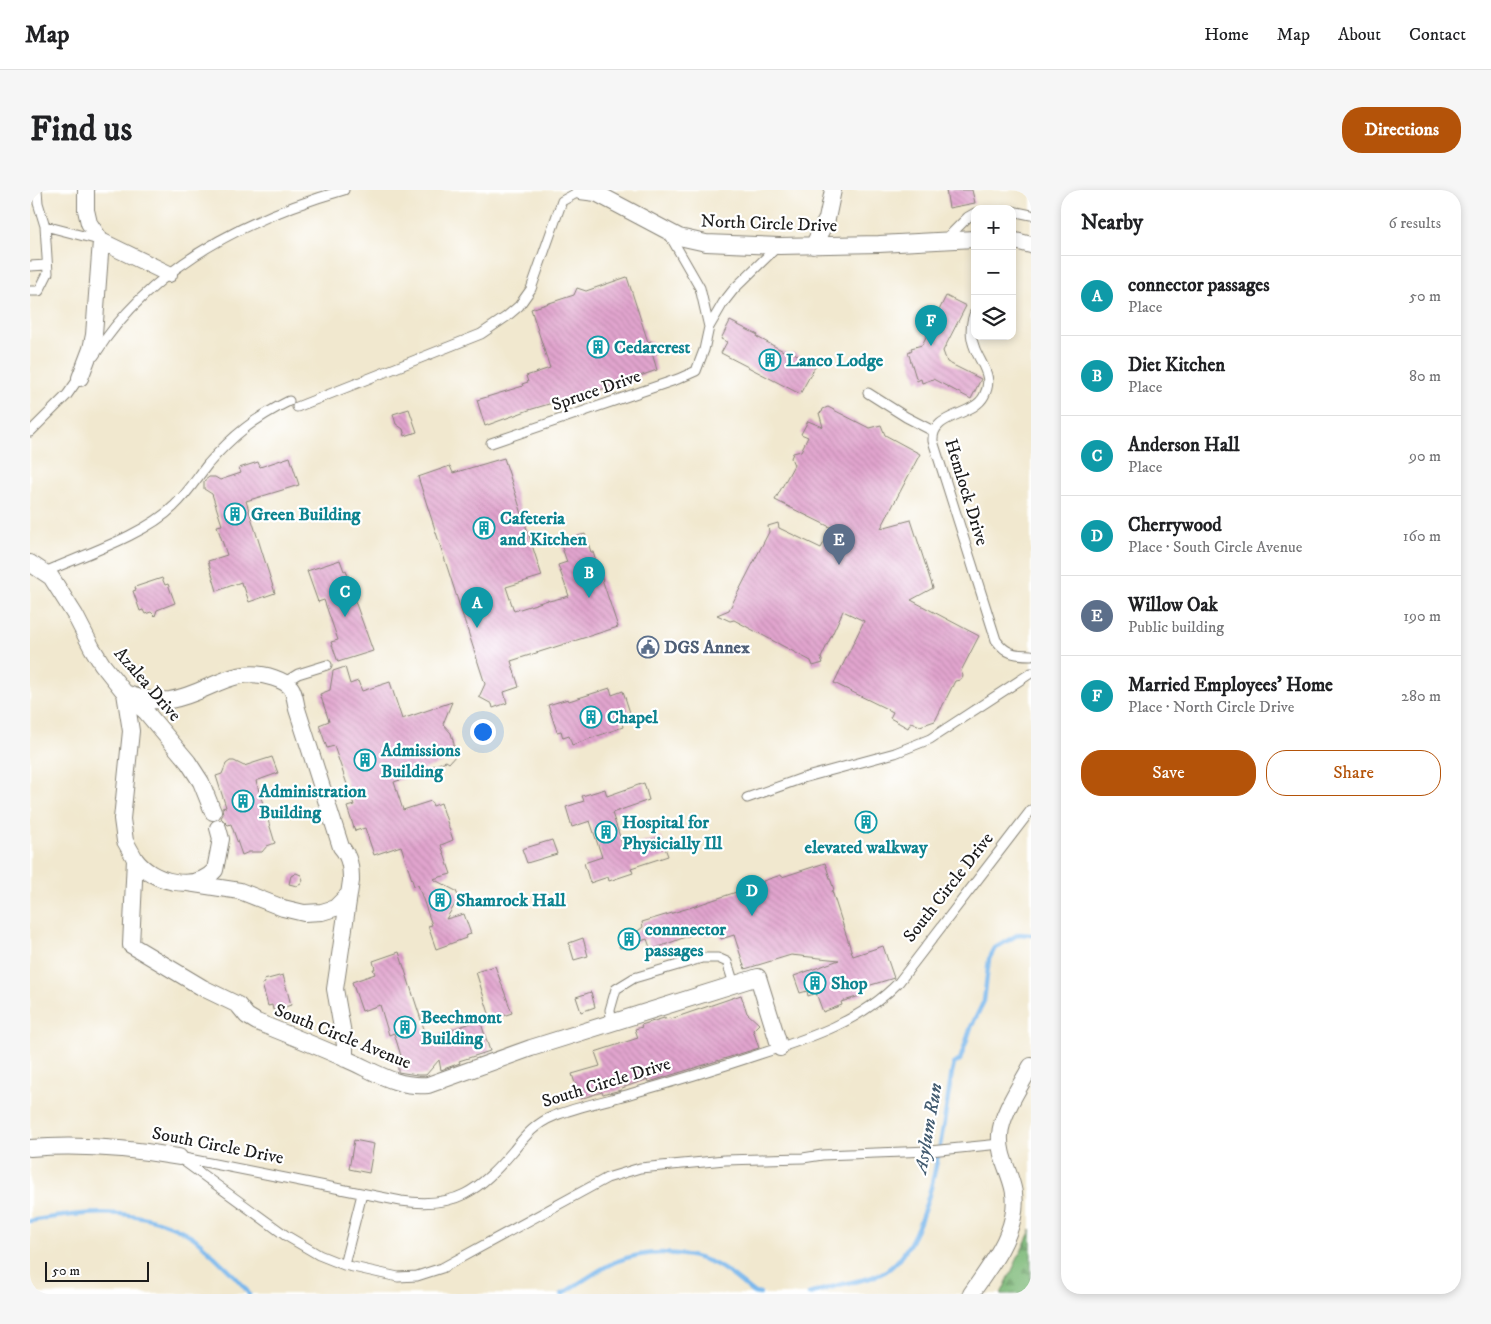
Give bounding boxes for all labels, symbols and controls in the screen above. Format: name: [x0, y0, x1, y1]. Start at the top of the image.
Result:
text: Map: [25, 20, 69, 50]
text: Home: [1204, 24, 1249, 46]
text: Map: [1277, 24, 1310, 46]
text: About: [1338, 24, 1381, 46]
text: Contact: [1409, 24, 1466, 46]
button: Directions: [1342, 107, 1461, 153]
text: Find us: [30, 108, 132, 152]
map controls: [971, 205, 1016, 340]
button: +: [971, 205, 1016, 250]
text: Nearby: [1081, 210, 1143, 236]
street label: North Circle Drive: [700, 211, 838, 237]
text: 6 results: [1388, 213, 1441, 233]
button: −: [971, 250, 1016, 295]
text: connector passages: [1128, 274, 1270, 297]
text: A: [1092, 286, 1102, 306]
text: 50 m: [1409, 286, 1441, 306]
button: layers: [971, 295, 1016, 340]
text: Place: [1128, 297, 1162, 317]
pin: F: [915, 305, 947, 346]
building icon: Cedarcrest: [586, 335, 610, 359]
place label: Cedarcrest: [614, 337, 691, 359]
building icon: Lanco Lodge: [758, 348, 782, 372]
place label: Lanco Lodge: [786, 350, 884, 372]
text: Diet Kitchen: [1128, 354, 1225, 377]
street label: Spruce Drive: [549, 365, 644, 416]
text: B: [1092, 366, 1102, 386]
text: 80 m: [1409, 366, 1441, 386]
text: Place: [1128, 377, 1162, 397]
text: Anderson Hall: [1128, 434, 1239, 457]
street label: Hemlock Drive: [939, 436, 993, 548]
text: C: [1092, 446, 1102, 466]
text: 90 m: [1409, 446, 1441, 466]
text: Place: [1128, 457, 1162, 477]
building icon: Green Building: [223, 502, 247, 526]
place label: Green Building: [251, 504, 362, 526]
place label: Cafeteria and Kitchen: [500, 508, 587, 551]
text: Cherrywood: [1128, 514, 1222, 537]
building icon: Cafeteria and Kitchen: [472, 516, 496, 540]
pin: E: [823, 524, 855, 565]
text: D: [1091, 526, 1103, 546]
text: 160 m: [1403, 526, 1441, 546]
text: Place · South Circle Avenue: [1128, 537, 1302, 557]
pin: B: [573, 557, 605, 598]
pin: C: [329, 576, 361, 617]
pin: A: [461, 587, 493, 628]
text: Willow Oak: [1128, 594, 1218, 617]
text: E: [1091, 606, 1103, 626]
text: 190 m: [1403, 606, 1441, 626]
text: Public building: [1128, 617, 1224, 637]
public building icon: DGS Annex: [636, 635, 660, 659]
place label: DGS Annex: [664, 637, 750, 659]
street label: Azalea Drive: [109, 643, 185, 726]
text: Married Employees' Home: [1128, 674, 1333, 697]
text: F: [1092, 686, 1102, 706]
text: 280 m: [1401, 686, 1441, 706]
text: Place · North Circle Drive: [1128, 697, 1294, 717]
building icon: Chapel: [579, 705, 603, 729]
place label: Chapel: [607, 707, 659, 729]
your location: [470, 719, 496, 745]
place label: Admissions Building: [380, 740, 460, 783]
building icon: Admissions Building: [353, 748, 377, 772]
button: Save: [1081, 750, 1256, 796]
button: Share: [1266, 750, 1441, 796]
place label: Administration Building: [258, 781, 367, 824]
building icon: Administration Building: [231, 789, 255, 813]
building icon: elevated walkway: [854, 810, 878, 834]
place label: Hospital for Physicially Ill: [622, 812, 723, 855]
building icon: Hospital for Physicially Ill: [594, 820, 618, 844]
street label: South Circle Drive: [899, 828, 999, 947]
place label: elevated walkway: [805, 837, 928, 859]
pin: D: [736, 875, 768, 916]
building icon: Shamrock Hall: [428, 888, 452, 912]
place label: Shamrock Hall: [456, 890, 566, 912]
place label: connnector passages: [644, 919, 726, 962]
building icon: connnector passages: [617, 927, 641, 951]
building icon: Shop: [803, 971, 827, 995]
place label: Shop: [831, 973, 868, 995]
street label: South Circle Avenue: [271, 999, 414, 1074]
place label: Beechmont Building: [421, 1007, 502, 1050]
building icon: Beechmont Building: [393, 1015, 417, 1039]
street label: South Circle Drive: [539, 1053, 673, 1113]
water label: Asylum Run: [909, 1081, 948, 1177]
street label: South Circle Drive: [150, 1122, 285, 1170]
scale bar: [45, 1259, 149, 1282]
text: 50 m: [52, 1262, 80, 1280]

